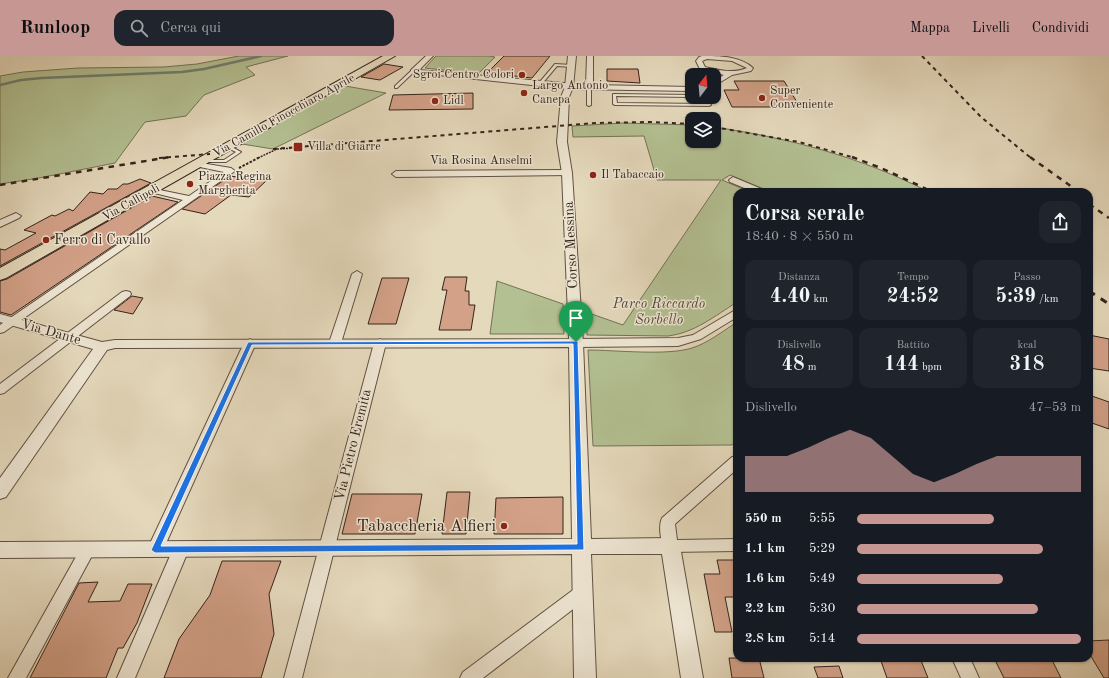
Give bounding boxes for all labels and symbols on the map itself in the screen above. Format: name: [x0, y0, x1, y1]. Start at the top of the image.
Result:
north arrow: [685, 68, 721, 104]
place label: Sgroi Centro Colori: [413, 69, 514, 81]
marker: Sgroi Centro Colori: [517, 70, 527, 80]
street label: Via Camillo Finocchiaro Aprile: [211, 72, 357, 160]
place label: Largo Antonio Canepa: [532, 80, 608, 106]
place label: Super Conveniente: [770, 85, 834, 111]
marker: Largo Antonio Canepa: [519, 88, 529, 98]
marker: Super Conveniente: [757, 93, 767, 103]
place label: Lidl: [443, 95, 464, 107]
marker: Lidl: [430, 96, 440, 106]
marker: Villa di Giarre: [292, 141, 304, 153]
place label: Villa di Giarre: [307, 141, 381, 153]
street label: Via Rosina Anselmi: [430, 155, 532, 167]
place label: Il Tabaccaio: [601, 169, 664, 181]
marker: Il Tabaccaio: [588, 170, 598, 180]
place label: Piazza Regina Margherita: [198, 171, 271, 197]
marker: Piazza Regina Margherita: [185, 179, 195, 189]
street label: Via Callipoli: [100, 182, 162, 224]
street label: Corso Messina: [562, 201, 580, 289]
place label: Ferro di Cavallo: [54, 233, 151, 247]
marker: Ferro di Cavallo: [41, 235, 51, 245]
park label: Parco Riccardo Sorbello: [612, 297, 705, 327]
pin: [559, 301, 593, 342]
street label: Via Dante: [19, 317, 83, 347]
street label: Via Pietro Eremita: [332, 388, 374, 502]
place label: Tabaccheria Alfieri: [357, 518, 496, 535]
marker: Tabaccheria Alfieri: [499, 521, 509, 531]

